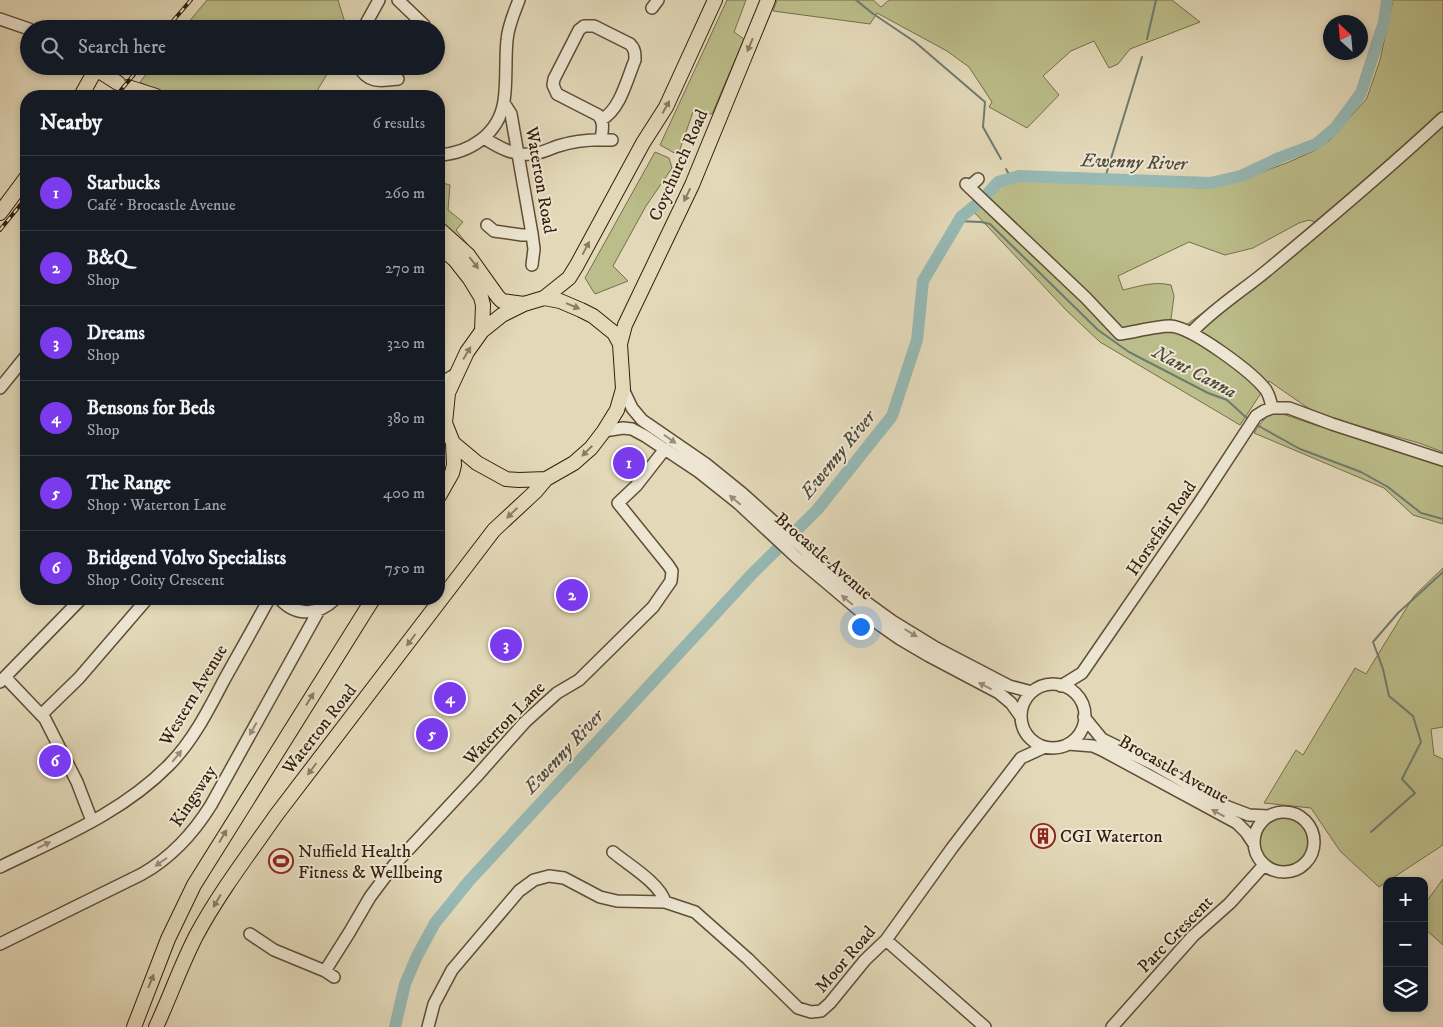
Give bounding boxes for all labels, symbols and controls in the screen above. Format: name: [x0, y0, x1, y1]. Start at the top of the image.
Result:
north arrow: [1323, 15, 1368, 60]
search box: [20, 20, 445, 75]
icon: search: [38, 34, 66, 62]
text: Search here: [78, 36, 166, 59]
one-way arrow: [745, 38, 753, 52]
one-way arrow: [661, 100, 670, 113]
street label: Coychurch Road: [644, 106, 713, 225]
text: Nearby: [40, 110, 102, 136]
text: 6 results: [372, 113, 425, 133]
street label: Waterton Road: [520, 124, 560, 235]
water label: Ewenny River: [1079, 149, 1190, 176]
text: Starbucks: [87, 172, 160, 195]
text: 1: [53, 183, 59, 203]
text: 260 m: [385, 183, 425, 203]
one-way arrow: [683, 188, 691, 202]
text: Café · Brocastle Avenue: [87, 195, 236, 215]
one-way arrow: [582, 241, 590, 255]
text: B&Q: [87, 247, 128, 270]
one-way arrow: [468, 256, 479, 269]
text: 2: [52, 258, 60, 278]
text: 270 m: [385, 258, 425, 278]
text: Shop: [87, 270, 120, 290]
one-way arrow: [566, 302, 581, 310]
text: Dreams: [87, 322, 145, 345]
text: 3: [53, 333, 59, 353]
text: 320 m: [387, 333, 425, 353]
water label: Nant Canna: [1148, 340, 1240, 404]
text: Shop: [87, 345, 120, 365]
one-way arrow: [463, 347, 472, 360]
text: Bensons for Beds: [87, 397, 215, 420]
water label: Ewenny River: [795, 405, 882, 504]
text: 4: [51, 408, 61, 428]
text: 380 m: [387, 408, 425, 428]
text: Shop: [87, 420, 120, 440]
one-way arrow: [663, 434, 677, 444]
pin: 1: [613, 444, 645, 482]
one-way arrow: [581, 445, 593, 457]
text: The Range: [87, 472, 171, 495]
street label: Horsefair Road: [1122, 477, 1202, 580]
text: 5: [52, 483, 60, 503]
text: 400 m: [383, 483, 425, 503]
text: Shop · Waterton Lane: [87, 495, 226, 515]
one-way arrow: [729, 495, 742, 506]
one-way arrow: [506, 507, 518, 519]
street label: Brocastle Avenue: [770, 508, 877, 605]
text: Bridgend Volvo Specialists: [87, 547, 286, 570]
text: 6: [52, 558, 60, 578]
text: 750 m: [385, 558, 425, 578]
text: Shop · Coity Crescent: [87, 570, 224, 590]
pin: 2: [556, 576, 588, 614]
one-way arrow: [841, 595, 854, 606]
your location: [848, 614, 874, 640]
pin: 3: [490, 626, 522, 664]
one-way arrow: [904, 628, 917, 637]
one-way arrow: [405, 633, 416, 646]
street label: Western Avenue: [155, 641, 233, 751]
street label: Waterton Lane: [459, 677, 550, 771]
pin: 4: [434, 679, 466, 717]
street label: Waterton Road: [277, 680, 362, 780]
one-way arrow: [978, 682, 992, 690]
one-way arrow: [305, 692, 315, 705]
water label: Ewenny River: [519, 704, 610, 799]
pin: 5: [416, 715, 448, 753]
one-way arrow: [248, 723, 257, 736]
street label: Brocastle Avenue: [1115, 731, 1232, 809]
pin: 6: [39, 742, 71, 780]
one-way arrow: [172, 749, 183, 762]
street label: Kingsway: [166, 761, 222, 831]
one-way arrow: [307, 762, 317, 776]
one-way arrow: [1211, 808, 1224, 817]
building icon: CGI Waterton: [1030, 823, 1056, 849]
place label: CGI Waterton: [1060, 826, 1163, 848]
one-way arrow: [219, 830, 228, 843]
one-way arrow: [37, 841, 51, 849]
place label: Nuffield Health Fitness & Wellbeing: [298, 841, 443, 884]
sports icon: Nuffield Health Fitness & Wellbeing: [268, 848, 294, 874]
one-way arrow: [154, 857, 168, 867]
map controls: [1383, 877, 1428, 1012]
button: +: [1383, 877, 1428, 922]
street label: Parc Crescent: [1134, 891, 1218, 978]
one-way arrow: [213, 895, 222, 908]
street label: Moor Road: [811, 922, 881, 998]
button: −: [1383, 922, 1428, 967]
button: layers: [1383, 967, 1428, 1012]
one-way arrow: [148, 974, 156, 989]

